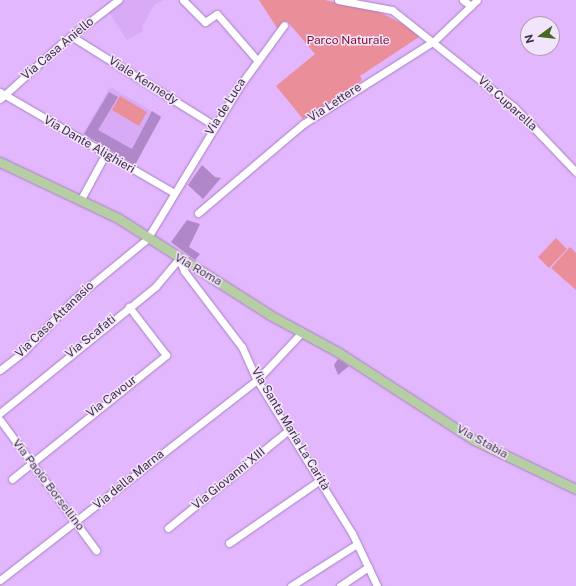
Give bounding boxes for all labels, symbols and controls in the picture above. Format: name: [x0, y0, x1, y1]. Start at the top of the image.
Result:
street label: Via Casa Aniello: [19, 15, 97, 83]
north arrow: [520, 16, 560, 56]
text: N: [522, 33, 536, 45]
park label: Parco Naturale: [306, 34, 390, 48]
street label: Viale Kennedy: [105, 54, 181, 108]
street label: Via Cuparella: [474, 74, 540, 134]
street label: Via de Luca: [203, 76, 249, 138]
street label: Via Lettere: [306, 80, 364, 126]
street label: Via Dante Alighieri: [41, 113, 137, 177]
street label: Via Roma: [172, 251, 224, 289]
street label: Via Casa Attanasio: [13, 279, 97, 361]
street label: Via Scafati: [63, 312, 119, 362]
street label: Via Santa Maria La Carità: [248, 365, 332, 493]
street label: Via Cavour: [84, 373, 140, 421]
street label: Via Stabia: [454, 422, 510, 462]
street label: Via Paolo Borsellino: [9, 436, 87, 534]
street label: Via Giovanni XIII: [190, 445, 268, 513]
street label: Via della Marna: [91, 447, 167, 513]

